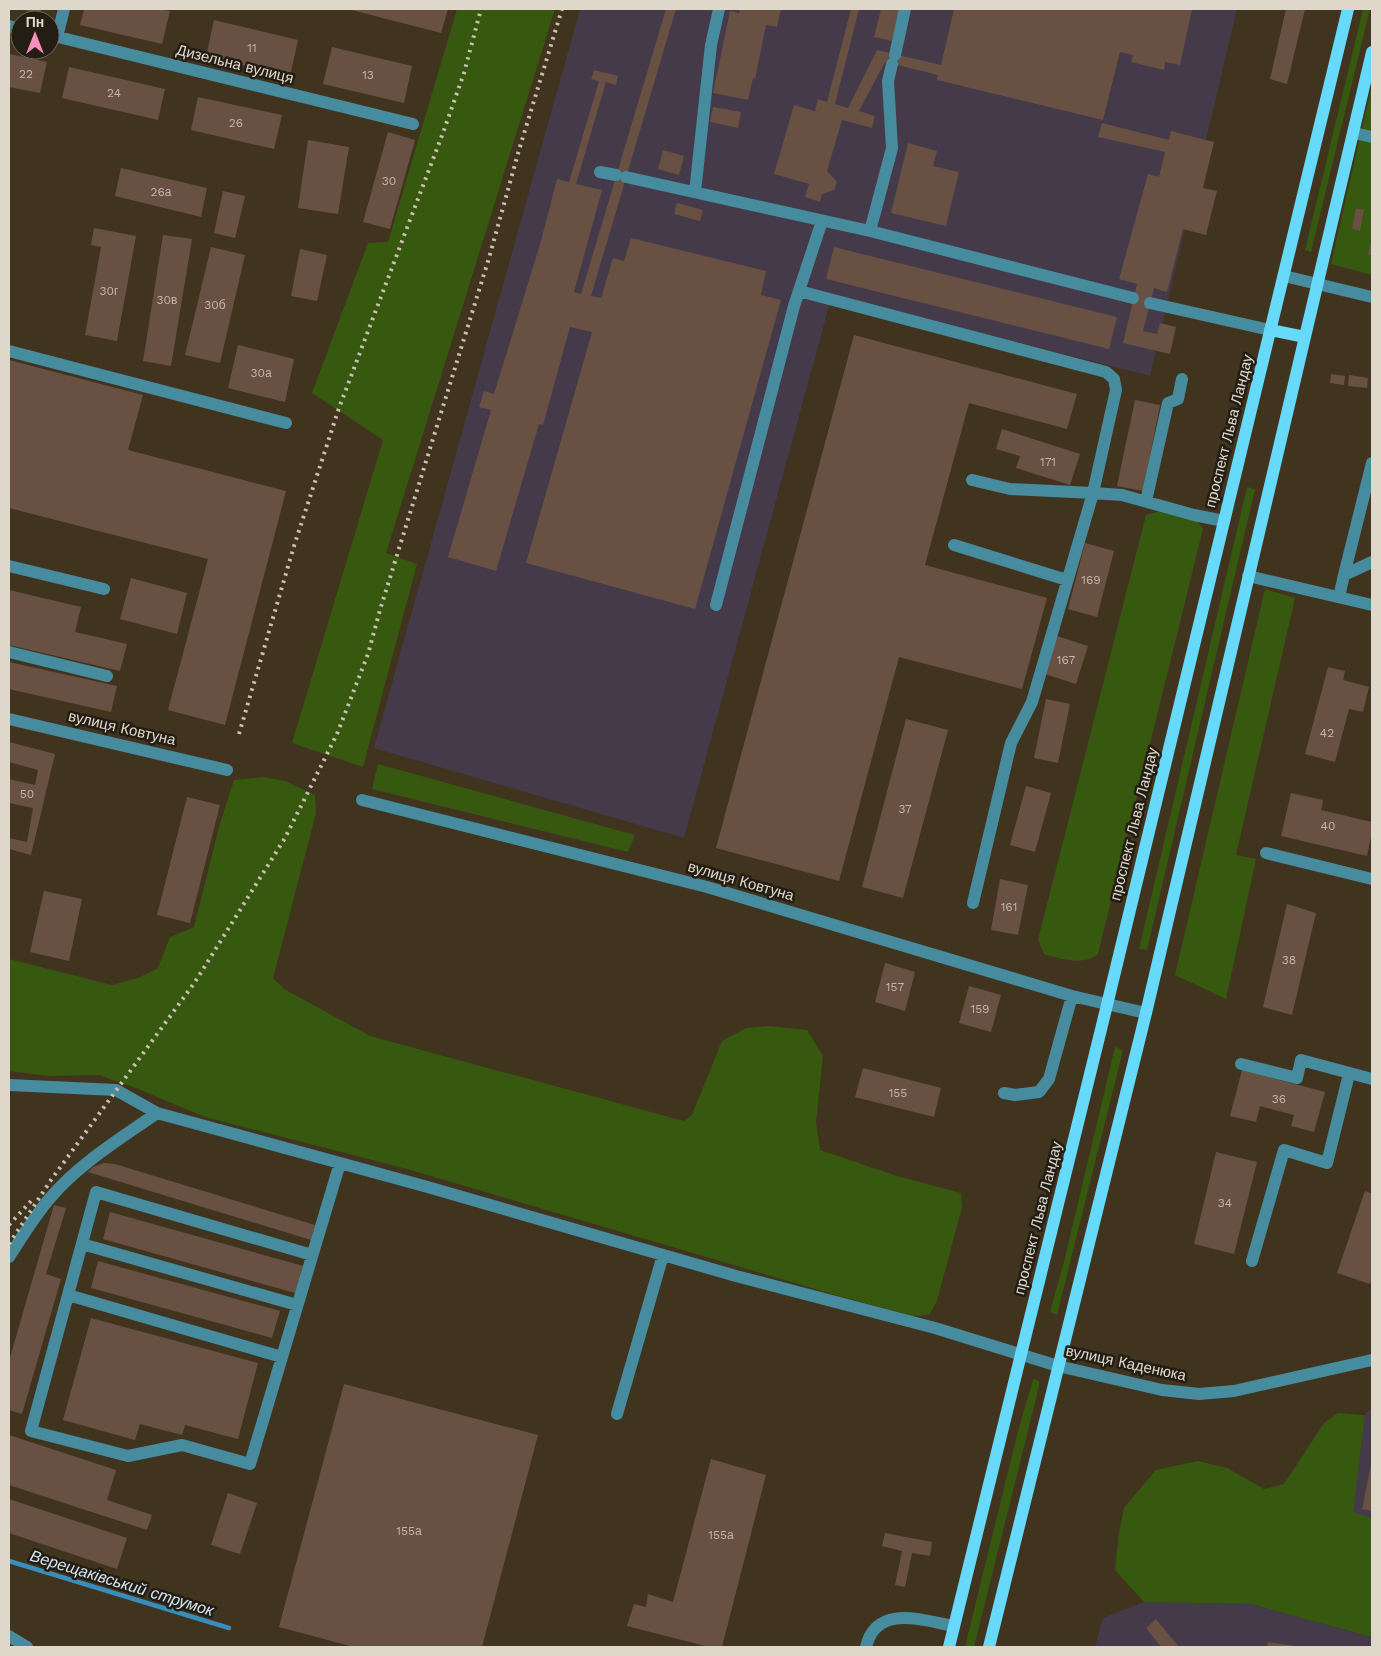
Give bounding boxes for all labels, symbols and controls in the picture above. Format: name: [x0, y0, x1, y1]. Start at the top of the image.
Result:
north arrow: [10, 10, 60, 60]
text: Пн: [26, 14, 44, 30]
street label: Дизельна вулиця: [175, 41, 295, 87]
house number: 11: [247, 41, 257, 55]
house number: 22: [19, 67, 33, 81]
house number: 13: [362, 68, 374, 82]
house number: 24: [107, 86, 121, 100]
house number: 26: [229, 116, 243, 130]
house number: 30: [382, 174, 396, 188]
house number: 26а: [151, 185, 172, 199]
house number: 30г: [100, 284, 119, 298]
house number: 30в: [157, 293, 177, 307]
house number: 30б: [204, 298, 226, 312]
street label: проспект Льва Ландау: [1201, 352, 1257, 509]
house number: 30а: [250, 366, 272, 380]
house number: 171: [1040, 455, 1056, 469]
house number: 169: [1081, 573, 1101, 587]
house number: 167: [1057, 653, 1076, 667]
street label: вулиця Ковтуна: [67, 707, 178, 749]
house number: 42: [1320, 726, 1334, 740]
street label: проспект Льва Ландау: [1106, 745, 1162, 902]
house number: 50: [20, 787, 34, 801]
house number: 37: [898, 802, 912, 816]
house number: 40: [1321, 819, 1335, 833]
street label: вулиця Ковтуна: [686, 857, 797, 905]
house number: 161: [1001, 900, 1017, 914]
house number: 38: [1282, 953, 1296, 967]
house number: 157: [886, 980, 904, 994]
house number: 159: [970, 1002, 990, 1016]
house number: 155: [889, 1086, 907, 1100]
house number: 36: [1272, 1092, 1286, 1106]
street label: проспект Льва Ландау: [1010, 1139, 1066, 1296]
house number: 34: [1218, 1196, 1232, 1210]
street label: вулиця Каденюка: [1064, 1341, 1189, 1385]
house number: 155а: [396, 1524, 422, 1538]
house number: 155а: [708, 1528, 734, 1542]
water label: Верещаківський струмок: [28, 1546, 218, 1620]

